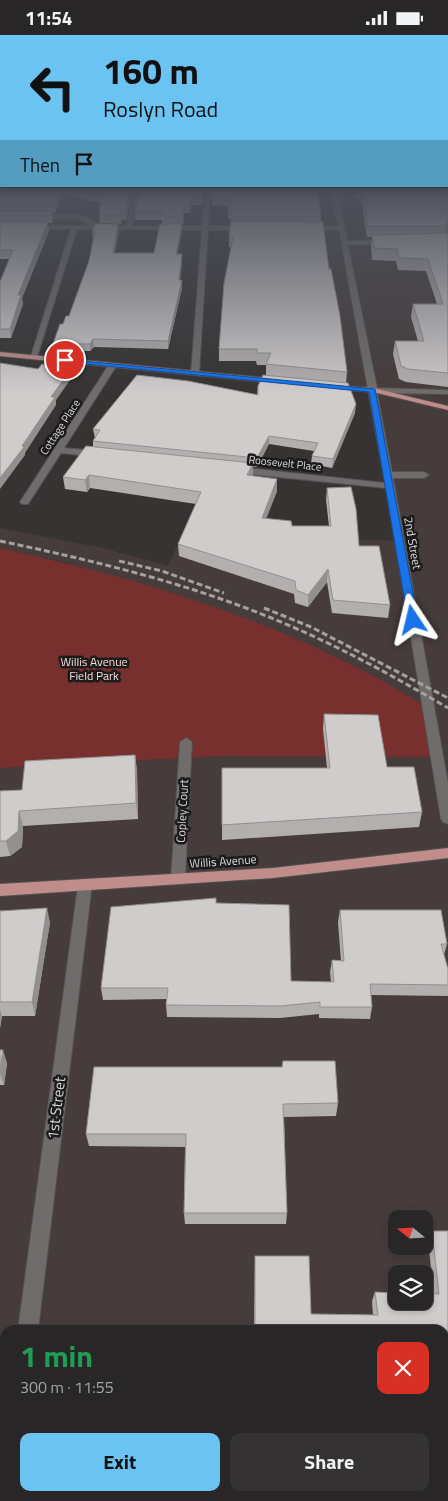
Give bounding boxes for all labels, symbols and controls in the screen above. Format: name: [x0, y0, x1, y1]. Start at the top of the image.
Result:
text: 11:54: [25, 3, 72, 32]
text: 160 m: [103, 44, 199, 98]
icon: left: [20, 55, 85, 120]
text: Roslyn Road: [103, 92, 218, 126]
text: Then: [20, 150, 60, 179]
icon: arrive: [70, 150, 98, 178]
pin: [44, 339, 86, 381]
icon: arrive: [51, 346, 79, 374]
street label: Cottage Place: [36, 396, 84, 458]
street label: Roosevelt Place: [248, 451, 323, 475]
street label: 2nd Street: [399, 515, 427, 572]
position arrow: [386, 593, 438, 645]
park label: Willis Avenue Field Park: [60, 652, 128, 685]
street label: Copley Court: [171, 778, 193, 843]
street label: Willis Avenue: [189, 849, 257, 873]
street label: 1st Street: [41, 1075, 71, 1140]
north arrow: [388, 1210, 432, 1255]
map controls: [388, 1210, 433, 1310]
button: layers: [388, 1265, 433, 1310]
text: 1 min: [20, 1333, 93, 1379]
button: close: [377, 1342, 429, 1394]
text: 300 m · 11:55: [20, 1375, 114, 1399]
button: Exit: [20, 1433, 220, 1491]
button: Share: [230, 1433, 429, 1491]

